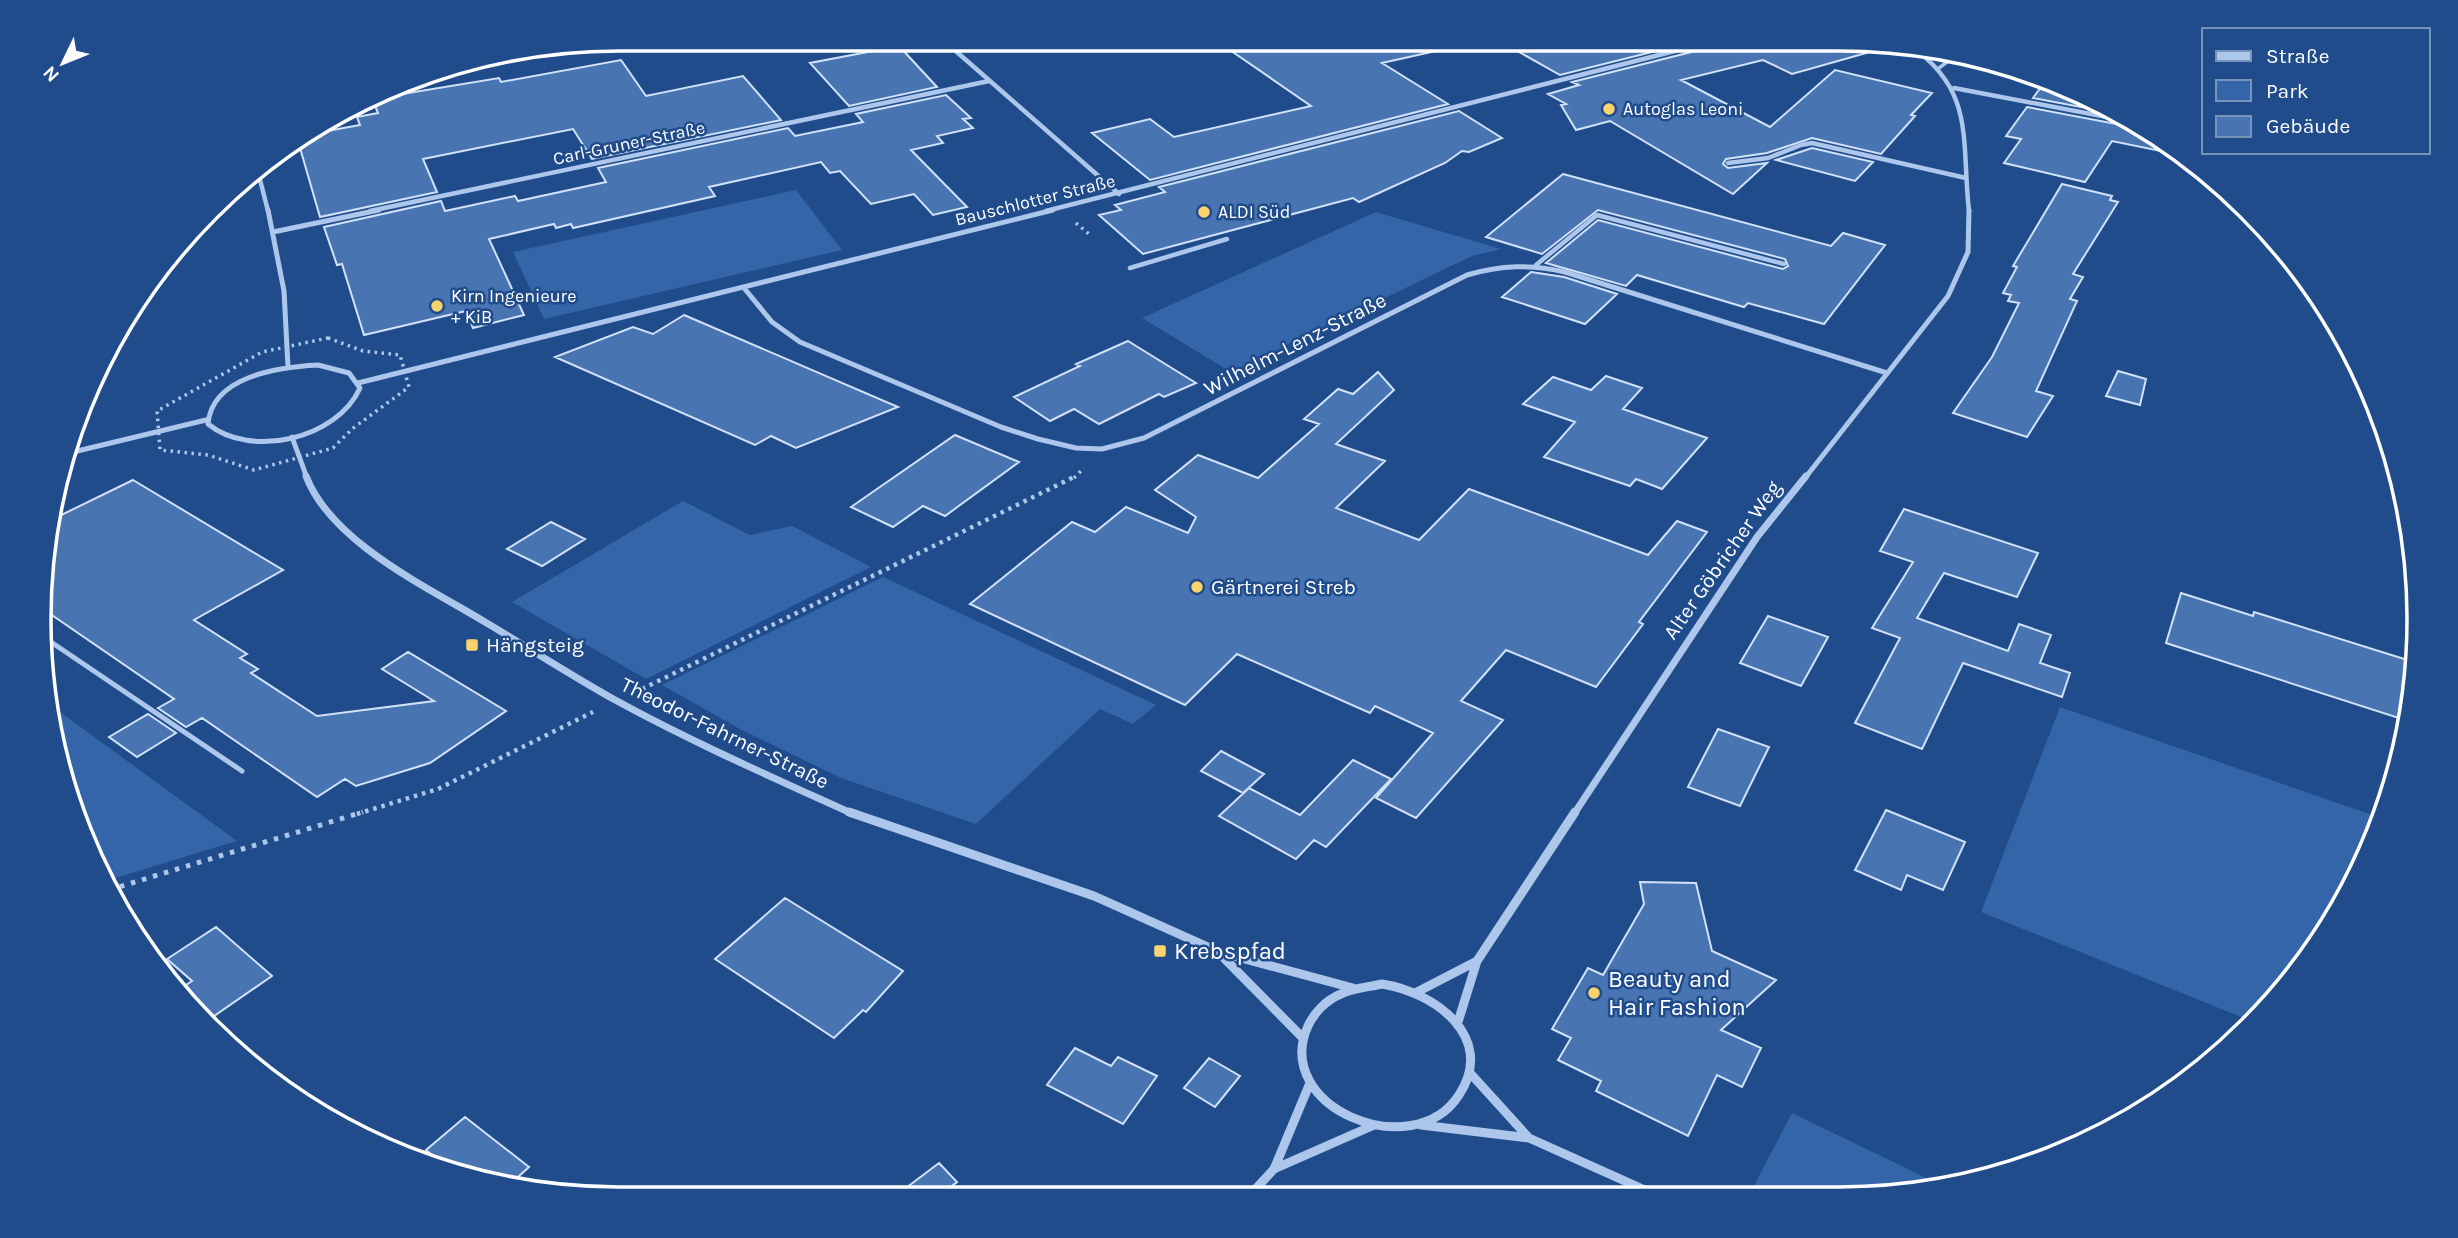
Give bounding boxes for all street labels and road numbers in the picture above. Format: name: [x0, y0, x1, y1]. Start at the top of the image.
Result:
street label: Carl-Gruner-Straße: [551, 116, 707, 170]
street label: Bauschlotter Straße: [953, 169, 1117, 231]
street label: Wilhelm-Lenz-Straße: [1200, 288, 1390, 400]
street label: Alter Göbricher Weg: [1658, 476, 1786, 644]
street label: Theodor-Fahrner-Straße: [617, 672, 833, 794]

